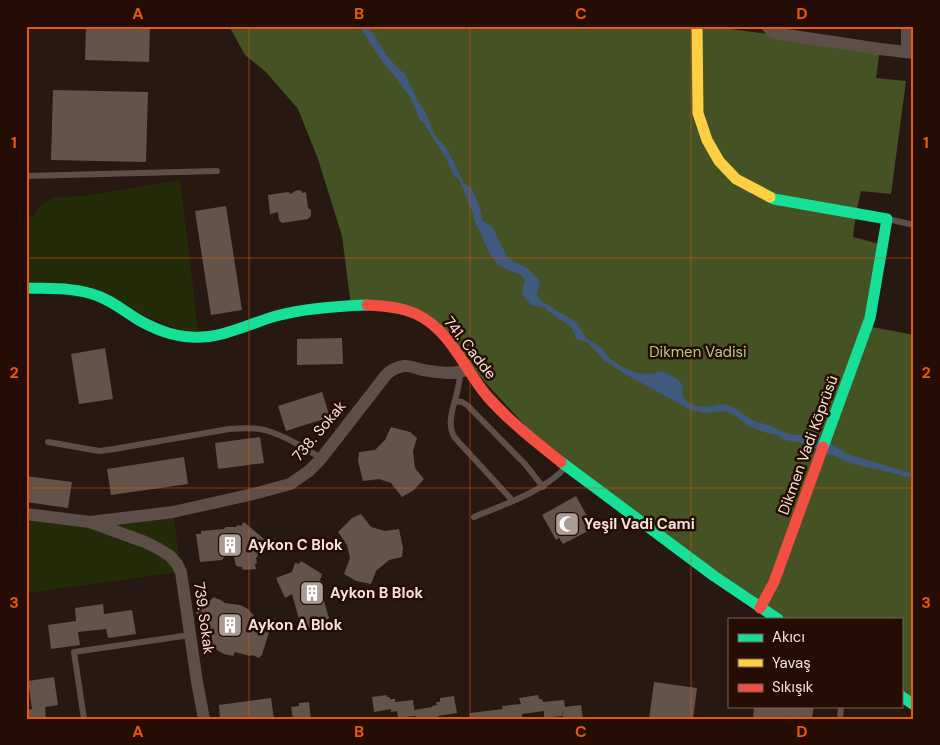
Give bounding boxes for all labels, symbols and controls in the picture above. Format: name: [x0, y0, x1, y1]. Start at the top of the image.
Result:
text: A: [132, 3, 144, 24]
text: B: [354, 3, 364, 24]
text: C: [575, 3, 587, 24]
text: D: [796, 3, 808, 24]
text: 1: [11, 132, 17, 153]
text: 1: [923, 132, 929, 153]
street label: 741. Cadde: [439, 313, 501, 383]
park label: Dikmen Vadisi: [649, 342, 747, 362]
text: 2: [9, 362, 19, 383]
text: 2: [921, 362, 931, 383]
street label: Dikmen Vadi Köprüsü: [773, 372, 843, 518]
street label: 738. Sokak: [288, 396, 351, 466]
mosque icon: Yeşil Vadi Cami: [554, 511, 580, 537]
place label: Yeşil Vadi Cami: [584, 514, 695, 534]
building icon: Aykon C Blok: [217, 532, 243, 558]
place label: Aykon C Blok: [248, 535, 343, 555]
building icon: Aykon B Blok: [299, 580, 325, 606]
street label: 739. Sokak: [189, 581, 219, 656]
place label: Aykon B Blok: [330, 583, 424, 603]
text: 3: [9, 592, 19, 613]
text: 3: [921, 592, 931, 613]
building icon: Aykon A Blok: [217, 612, 243, 638]
place label: Aykon A Blok: [248, 615, 343, 635]
legend: [728, 618, 902, 708]
text: Akıcı: [772, 627, 805, 647]
text: Yavaş: [772, 653, 811, 673]
text: Sıkışık: [772, 677, 814, 697]
text: A: [132, 721, 144, 742]
text: B: [354, 721, 364, 742]
text: C: [575, 721, 587, 742]
text: D: [796, 721, 808, 742]

